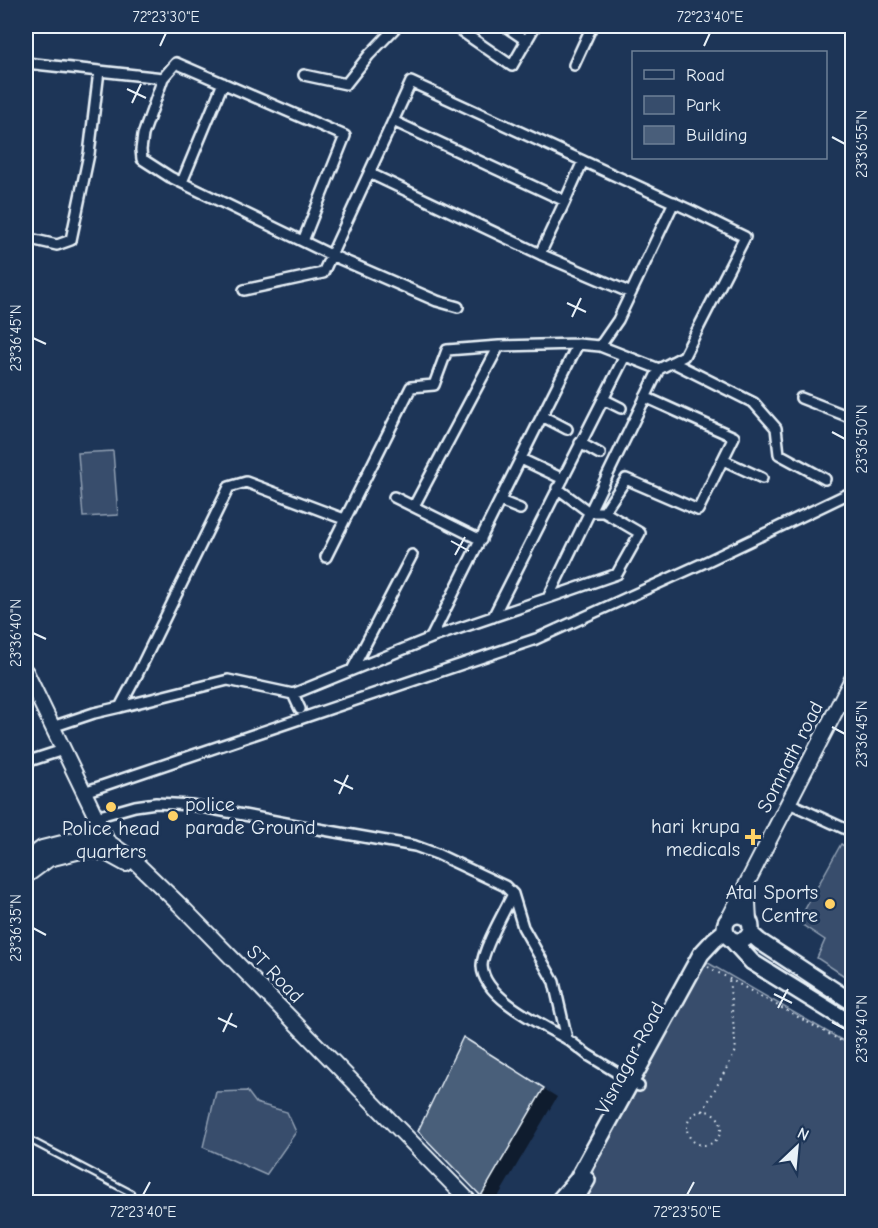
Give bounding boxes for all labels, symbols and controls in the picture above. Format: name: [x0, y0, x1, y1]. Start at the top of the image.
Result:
text: 72°23'30"E: [133, 8, 199, 26]
text: 72°23'40"E: [677, 8, 743, 26]
legend: [632, 51, 827, 159]
text: Road: [686, 65, 725, 86]
text: Park: [686, 95, 721, 116]
text: 23°36'55"N: [853, 110, 871, 178]
text: Building: [686, 125, 748, 146]
text: 23°36'45"N: [7, 304, 25, 372]
text: 23°36'50"N: [853, 404, 871, 474]
text: 23°36'40"N: [7, 599, 25, 667]
street label: Somnath road: [752, 698, 828, 816]
text: 23°36'45"N: [853, 700, 871, 768]
place label: police parade Ground: [185, 793, 316, 839]
marker: Police head quarters: [104, 800, 118, 814]
marker: police parade Ground: [166, 809, 180, 823]
place label: hari krupa medicals: [651, 815, 740, 861]
place label: Police head quarters: [62, 817, 160, 863]
marker: hari krupa medicals: [744, 828, 762, 846]
place label: Atal Sports Centre: [726, 881, 818, 927]
text: 23°36'35"N: [7, 894, 25, 962]
marker: Atal Sports Centre: [823, 897, 837, 911]
street label: ST Road: [242, 940, 308, 1008]
text: 23°36'40"N: [853, 995, 871, 1063]
street label: Visnagar Road: [591, 998, 669, 1118]
north arrow: [767, 1117, 827, 1177]
text: N: [795, 1124, 812, 1145]
text: 72°23'40"E: [110, 1203, 176, 1221]
text: 72°23'50"E: [653, 1203, 721, 1221]

